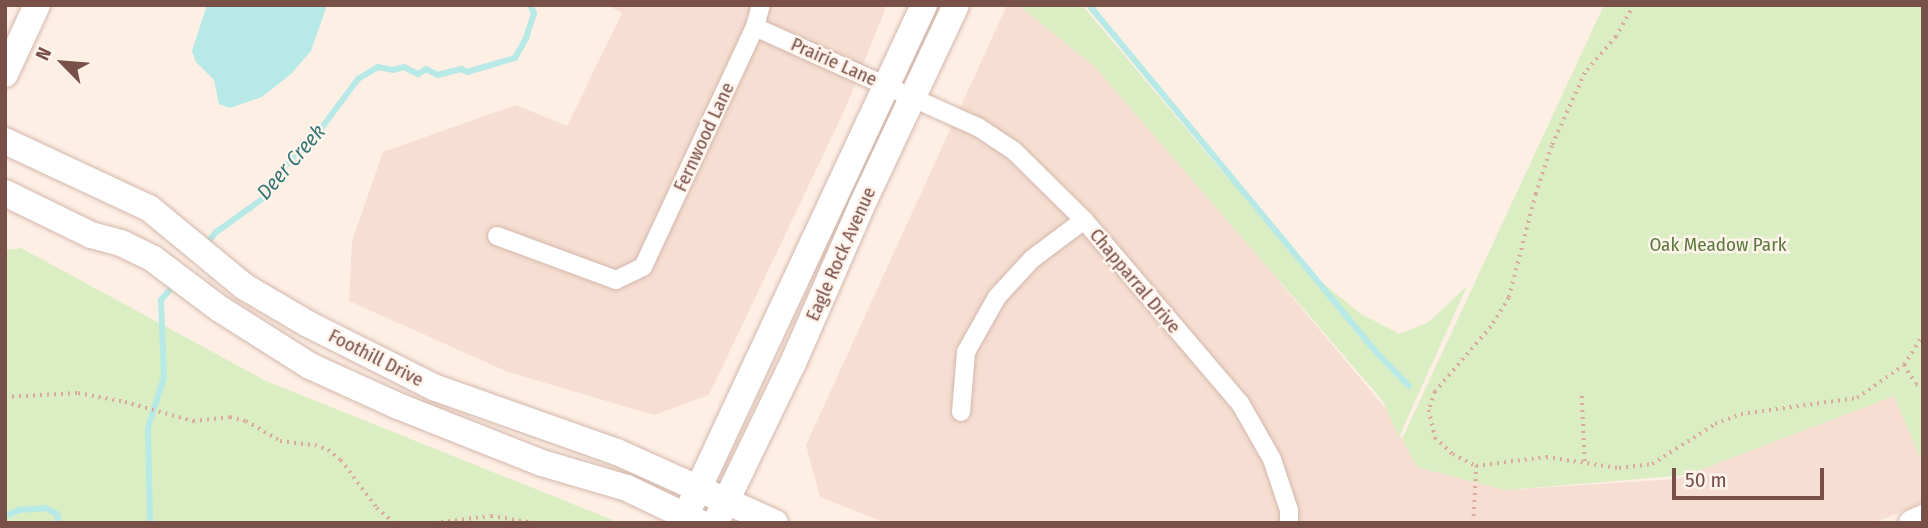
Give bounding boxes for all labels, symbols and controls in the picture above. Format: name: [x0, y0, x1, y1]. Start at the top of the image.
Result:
north arrow: [28, 28, 98, 98]
street label: Prairie Lane: [787, 33, 881, 91]
text: N: [31, 44, 56, 64]
street label: Fernwood Lane: [669, 79, 739, 195]
water label: Deer Creek: [252, 119, 330, 205]
street label: Eagle Rock Avenue: [801, 184, 881, 324]
street label: Chapparral Drive: [1085, 224, 1185, 338]
park label: Oak Meadow Park: [1649, 234, 1787, 256]
street label: Foothill Drive: [325, 324, 427, 392]
scale bar: [1676, 454, 1828, 498]
text: 50 m: [1685, 467, 1727, 493]

